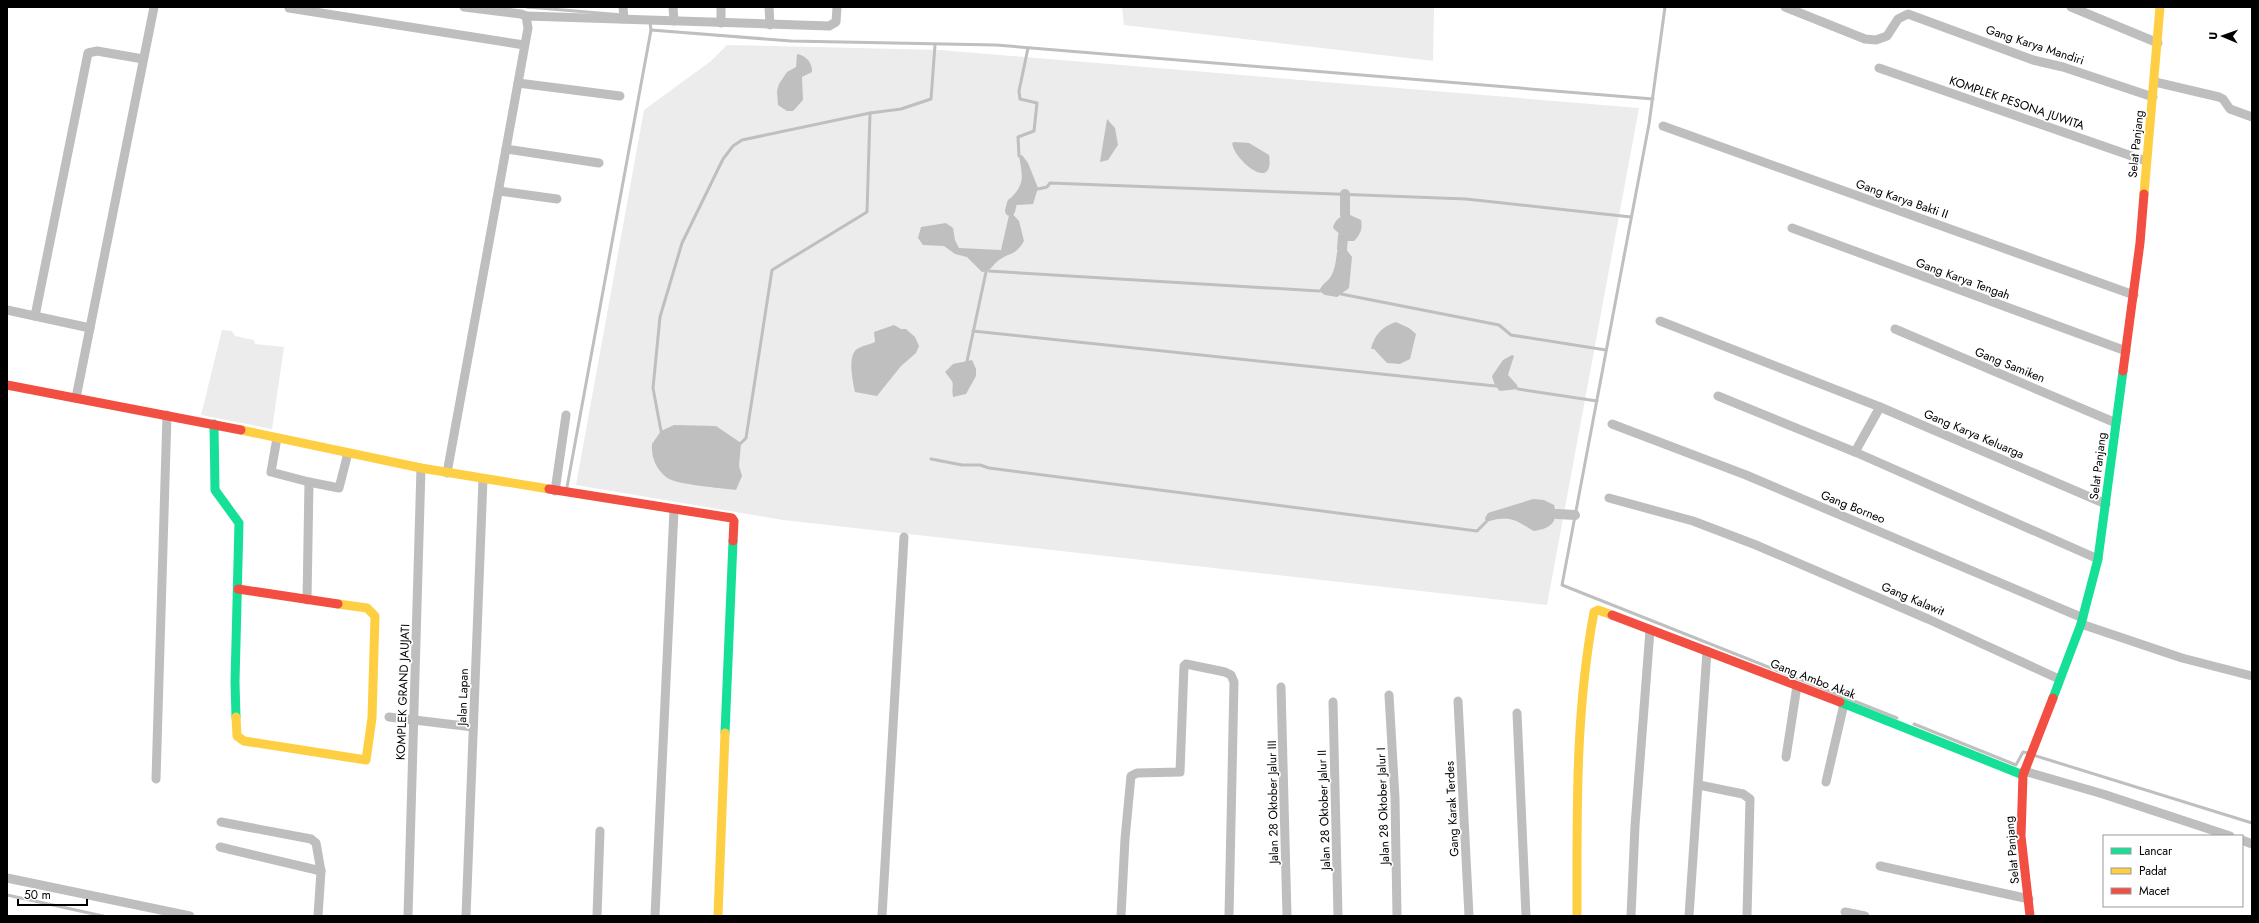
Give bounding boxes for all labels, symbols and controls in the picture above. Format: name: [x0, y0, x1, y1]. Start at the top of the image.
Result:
north arrow: [2203, 16, 2243, 56]
street label: Gang Karya Mandiri: [1983, 21, 2087, 69]
text: U: [2205, 32, 2221, 40]
street label: KOMPLEK PESONA JUWITA: [1947, 71, 2087, 135]
street label: Selat Panjang: [2123, 109, 2149, 179]
street label: Gang Karya Bakti II: [1853, 175, 1951, 223]
street label: Gang Karya Tengah: [1913, 254, 2013, 304]
street label: Gang Samiken: [1972, 343, 2048, 387]
street label: Gang Karya Keluarga: [1921, 405, 2027, 463]
street label: Selat Panjang: [2085, 431, 2111, 501]
street label: Gang Borneo: [1818, 486, 1888, 528]
street label: Gang Kalawit: [1879, 578, 1947, 620]
street label: KOMPLEK GRAND JAUJATI: [392, 624, 414, 760]
street label: Gang Ambo Akak: [1768, 654, 1859, 704]
street label: Jalan Lapan: [453, 668, 473, 728]
street label: Jalan 28 Oktober Jalur III: [1263, 740, 1283, 866]
street label: Jalan 28 Oktober Jalur I: [1372, 747, 1394, 867]
street label: Jalan 28 Oktober Jalur II: [1313, 750, 1335, 872]
street label: Gang Karak Terdes: [1441, 761, 1463, 857]
street label: Selat Panjang: [2000, 815, 2024, 885]
legend: [2103, 835, 2243, 907]
text: Lancar: [2139, 842, 2173, 860]
text: Padat: [2139, 862, 2167, 880]
scale bar: [18, 881, 87, 907]
text: Macet: [2139, 882, 2169, 900]
text: 50 m: [24, 886, 51, 904]

